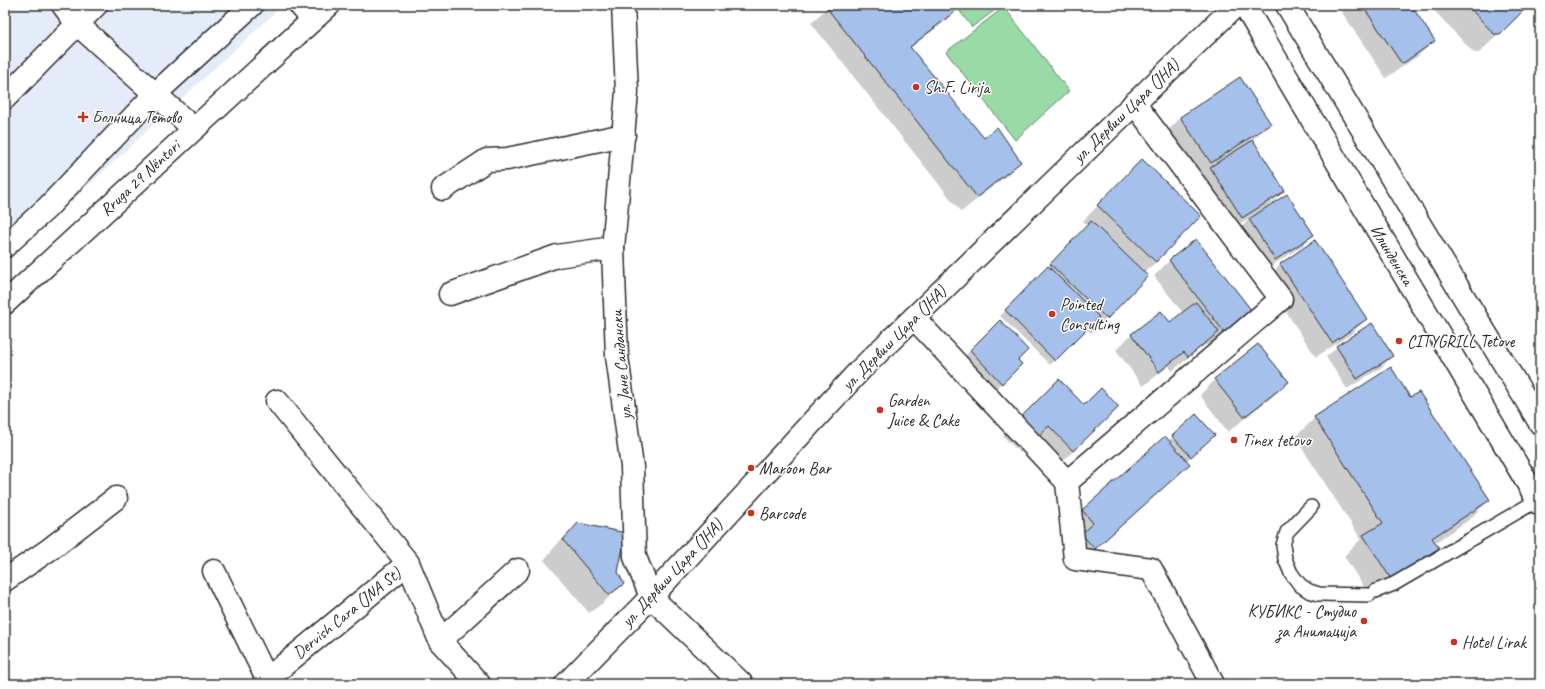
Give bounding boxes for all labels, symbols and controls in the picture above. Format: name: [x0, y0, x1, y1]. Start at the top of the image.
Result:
street label: ул. Дервиш Цара (ЈНА): [1068, 54, 1185, 168]
place label: Sh.F. Lirija: [924, 77, 991, 98]
marker: Sh.F. Lirija: [911, 82, 921, 92]
place label: Болница Тетово: [92, 107, 183, 128]
marker: Болница Тетово: [77, 111, 89, 123]
street label: Rruga 29 Nëntori: [96, 134, 186, 220]
street label: Илинденска: [1366, 221, 1419, 291]
street label: ул. Дервиш Цара (ЈНА): [836, 280, 952, 396]
place label: Pointed Consulting: [1060, 294, 1120, 335]
street label: ул. Јане Сандански: [606, 308, 636, 422]
marker: Pointed Consulting: [1047, 309, 1057, 319]
place label: CITYGRILL Tetove: [1407, 331, 1516, 352]
marker: CITYGRILL Tetove: [1394, 336, 1404, 346]
place label: Garden Juice & Cake: [887, 390, 960, 431]
marker: Garden Juice & Cake: [875, 405, 885, 415]
place label: Tinex tetovo: [1242, 430, 1312, 451]
marker: Tinex tetovo: [1229, 435, 1239, 445]
place label: Maroon Bar: [759, 458, 833, 479]
marker: Maroon Bar: [746, 463, 756, 473]
place label: Barcode: [759, 503, 807, 524]
marker: Barcode: [746, 508, 756, 518]
street label: ул. Дервиш Цара (ЈНА): [616, 514, 728, 632]
street label: Dervish Cara (JNA St): [289, 562, 406, 663]
place label: КУБИКС - Студио за Анимација: [1248, 601, 1358, 643]
marker: КУБИКС - Студио за Анимација: [1359, 616, 1369, 626]
place label: Hotel Lirak: [1462, 632, 1528, 653]
marker: Hotel Lirak: [1449, 637, 1459, 647]

